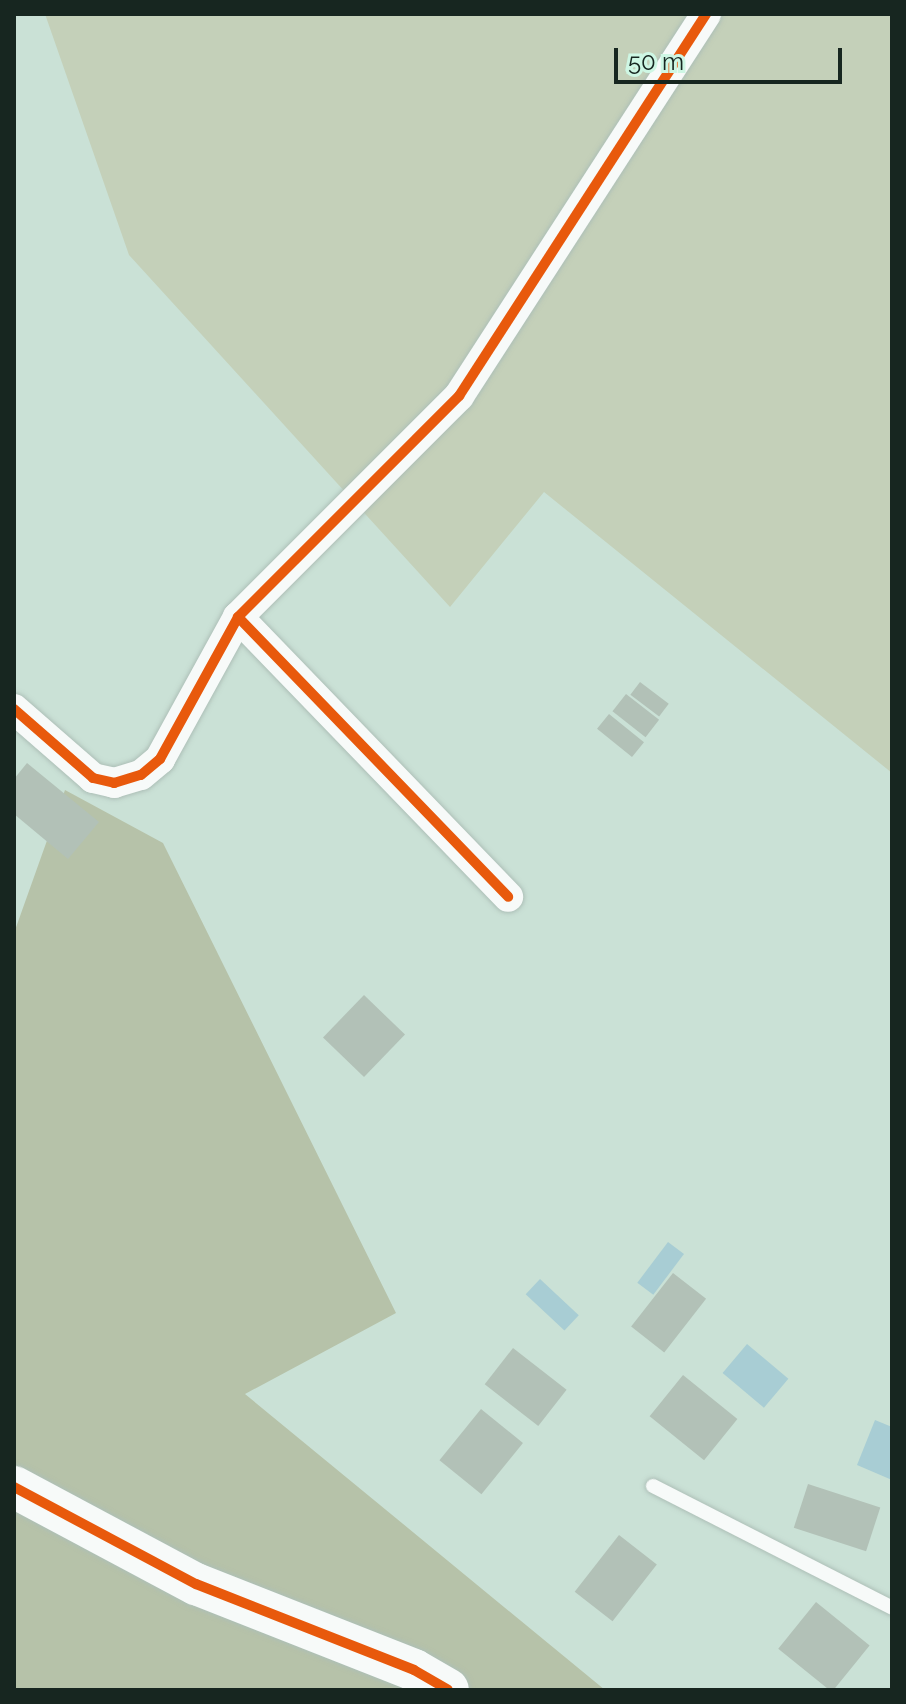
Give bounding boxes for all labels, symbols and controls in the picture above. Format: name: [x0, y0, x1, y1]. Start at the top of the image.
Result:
scale bar: [618, 32, 846, 82]
text: 50 m: [628, 47, 684, 76]

